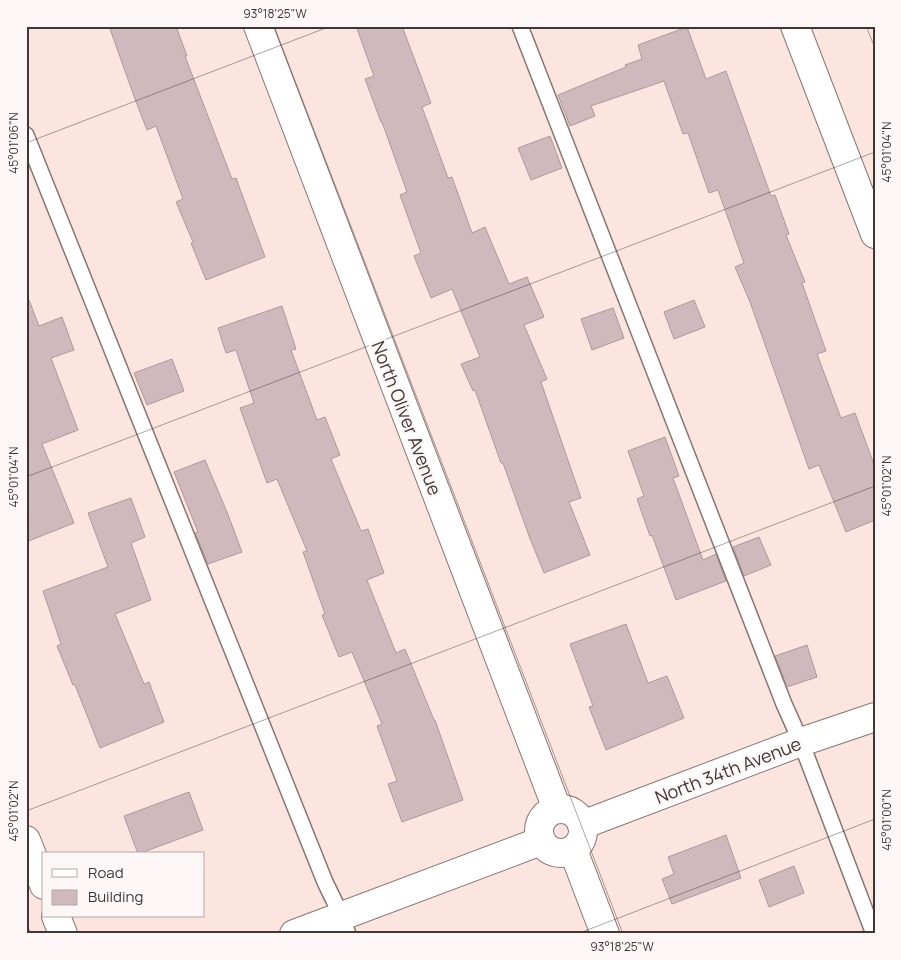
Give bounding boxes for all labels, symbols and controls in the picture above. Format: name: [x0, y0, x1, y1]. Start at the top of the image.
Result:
text: 93°18'25"W: [243, 5, 307, 22]
text: 45°01'06"N: [5, 112, 22, 174]
text: 45°01'04"N: [878, 122, 895, 182]
street label: North Oliver Avenue: [367, 337, 447, 499]
text: 45°01'04"N: [5, 447, 22, 507]
text: 45°01'02"N: [878, 455, 895, 517]
street label: North 34th Avenue: [652, 731, 804, 809]
text: 45°01'02"N: [5, 780, 22, 842]
text: 45°01'00"N: [878, 789, 895, 851]
legend: [42, 852, 205, 918]
text: Road: [88, 862, 124, 883]
text: Building: [88, 886, 143, 907]
text: 93°18'25"W: [590, 938, 654, 955]

